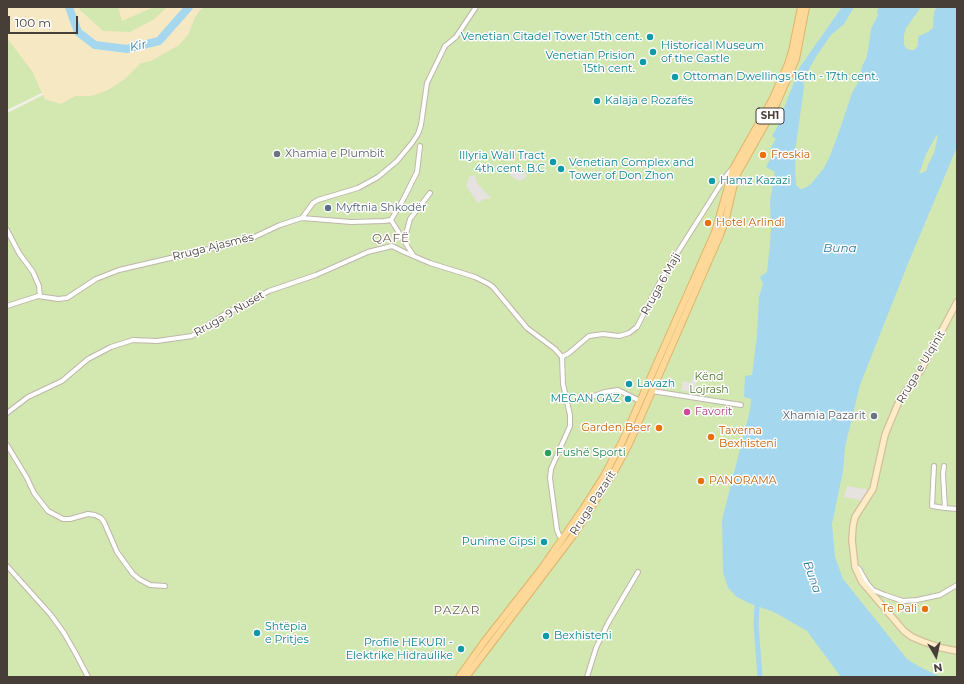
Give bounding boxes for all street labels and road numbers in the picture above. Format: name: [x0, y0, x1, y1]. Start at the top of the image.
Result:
road number: SH1: [756, 108, 784, 124]
street label: Rruga Ajasmës: [171, 231, 255, 263]
street label: Rruga 6 Maji: [638, 251, 684, 317]
street label: Rruga 9 Nuset: [191, 289, 267, 339]
street label: Rruga e Ulqinit: [894, 328, 948, 406]
street label: Rruga Pazarit: [567, 468, 619, 538]

